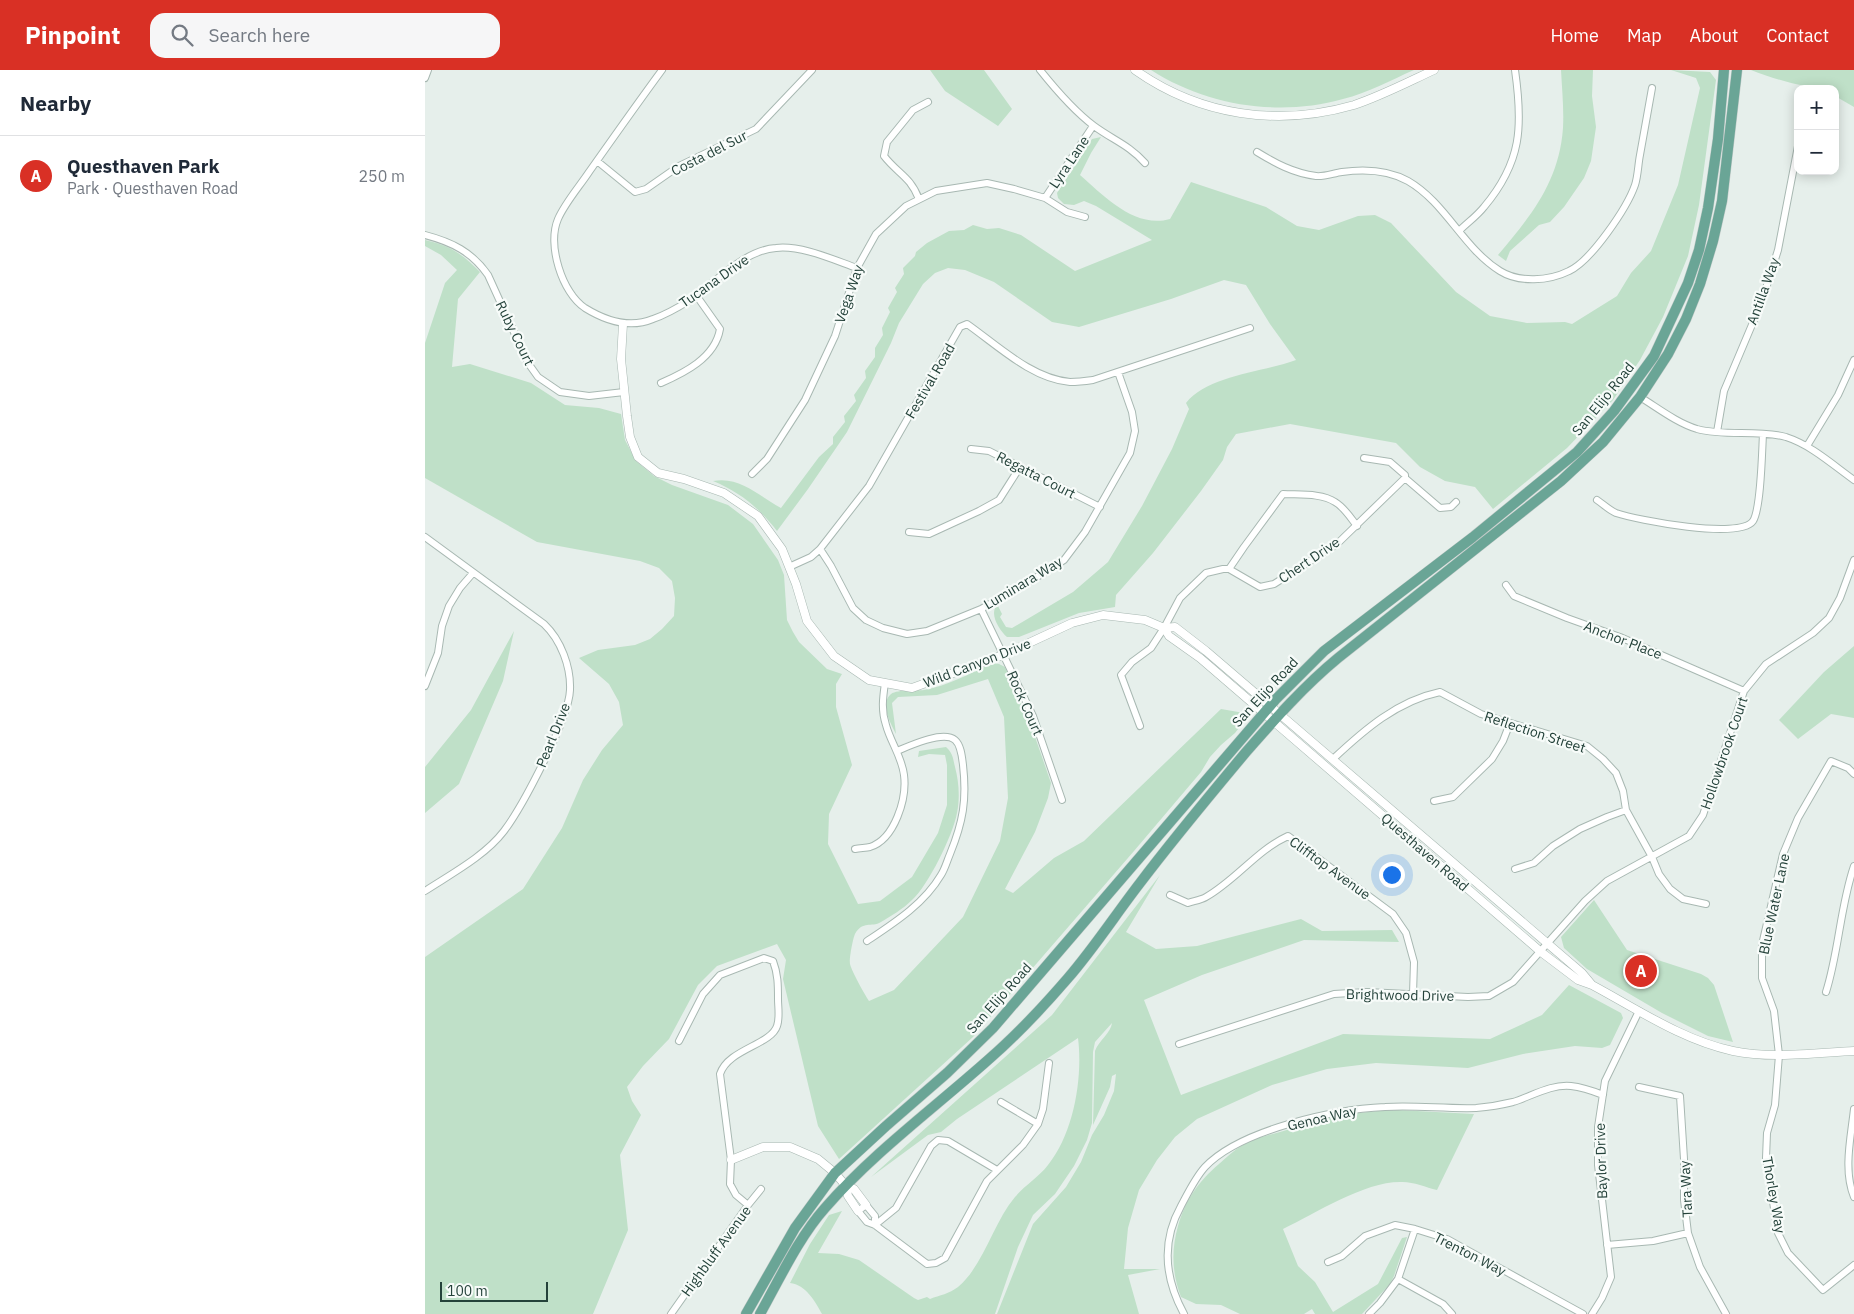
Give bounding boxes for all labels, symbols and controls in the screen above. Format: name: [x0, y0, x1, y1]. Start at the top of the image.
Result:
search box: [150, 13, 500, 58]
text: Pinpoint: [25, 19, 120, 51]
icon: search: [168, 21, 196, 49]
text: Search here: [208, 23, 310, 47]
text: Home: [1551, 24, 1599, 47]
text: Map: [1627, 24, 1662, 47]
text: About: [1690, 24, 1738, 47]
text: Contact: [1766, 24, 1829, 47]
map controls: [1794, 85, 1839, 175]
button: +: [1794, 85, 1839, 130]
text: Nearby: [20, 89, 91, 117]
street label: Costa del Sur: [668, 126, 750, 180]
button: −: [1794, 130, 1839, 175]
street label: Lyra Lane: [1045, 132, 1093, 192]
text: Questhaven Park: [67, 154, 219, 178]
text: A: [31, 166, 41, 186]
text: 250 m: [358, 166, 405, 186]
text: Park · Questhaven Road: [67, 178, 238, 198]
street label: Tucana Drive: [676, 250, 753, 312]
street label: Antilla Way: [1743, 255, 1783, 327]
street label: Vega Way: [831, 262, 867, 326]
street label: Ruby Court: [492, 298, 538, 368]
street label: Festival Road: [901, 340, 959, 422]
street label: San Elijo Road: [1568, 359, 1638, 439]
street label: Regatta Court: [993, 447, 1079, 503]
street label: Chert Drive: [1275, 533, 1343, 587]
street label: Luminara Way: [980, 552, 1066, 614]
street label: Anchor Place: [1581, 617, 1665, 663]
street label: Wild Canyon Drive: [921, 634, 1034, 692]
street label: San Elijo Road: [1228, 653, 1302, 731]
street label: Rock Court: [1003, 668, 1047, 738]
street label: Hollowbrook Court: [1696, 694, 1752, 812]
street label: Pearl Drive: [532, 700, 574, 770]
street label: Reflection Street: [1482, 707, 1588, 757]
street label: Questhaven Road: [1377, 809, 1473, 895]
street label: Clifftop Avenue: [1286, 833, 1374, 904]
street label: Blue Water Lane: [1755, 852, 1794, 956]
your location: [1379, 862, 1405, 888]
pin: A: [1625, 952, 1657, 990]
street label: San Elijo Road: [962, 959, 1036, 1037]
street label: Brightwood Drive: [1346, 985, 1455, 1005]
street label: Genoa Way: [1286, 1101, 1358, 1135]
street label: Baylor Drive: [1591, 1122, 1611, 1199]
street label: Thorley Way: [1758, 1155, 1790, 1235]
street label: Tara Way: [1676, 1160, 1696, 1218]
street label: Highbluff Avenue: [677, 1202, 755, 1300]
street label: Trenton Way: [1431, 1228, 1509, 1280]
scale bar: [440, 1279, 547, 1302]
text: 100 m: [447, 1282, 488, 1300]

